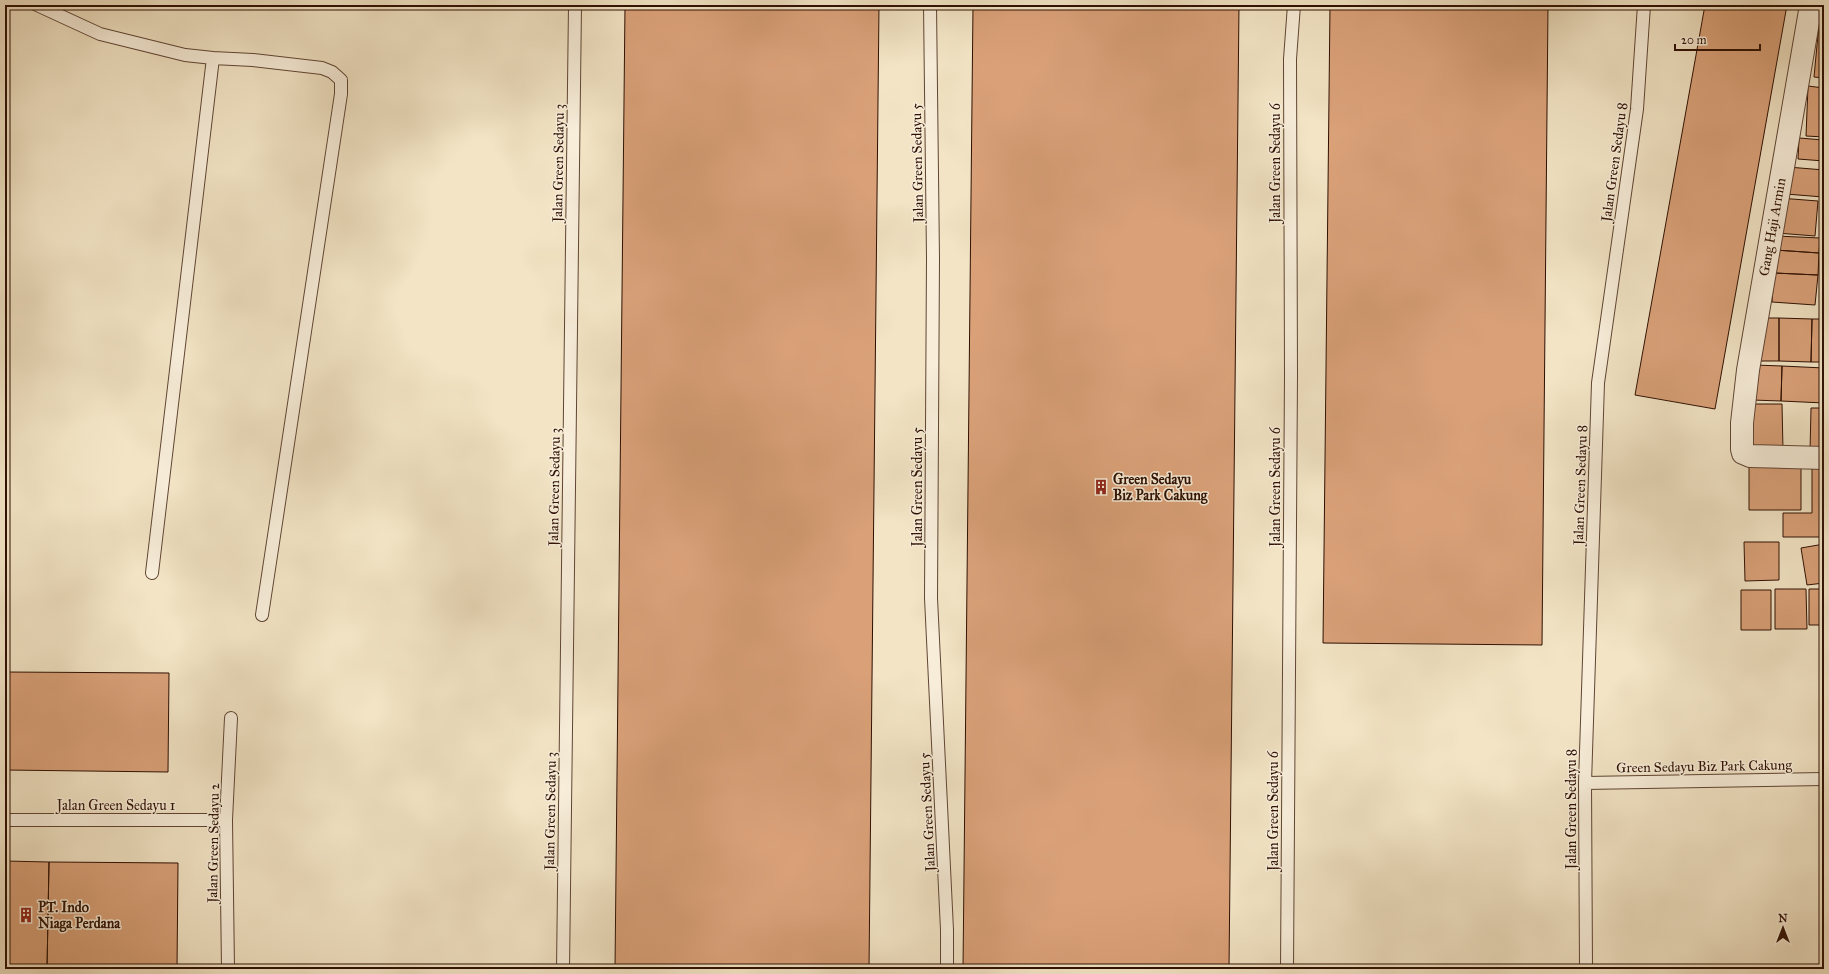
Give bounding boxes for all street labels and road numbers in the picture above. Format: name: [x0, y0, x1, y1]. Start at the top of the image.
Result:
street label: Jalan Green Sedayu 8: [1597, 101, 1632, 225]
street label: Jalan Green Sedayu 6: [1267, 102, 1285, 225]
street label: Jalan Green Sedayu 5: [908, 103, 928, 225]
street label: Jalan Green Sedayu 3: [549, 104, 569, 224]
street label: Gang Haji Armin: [1755, 176, 1790, 278]
street label: Jalan Green Sedayu 8: [1570, 425, 1592, 547]
street label: Jalan Green Sedayu 6: [1267, 426, 1285, 549]
street label: Jalan Green Sedayu 5: [909, 427, 927, 549]
street label: Jalan Green Sedayu 3: [545, 428, 565, 548]
street label: Jalan Green Sedayu 8: [1563, 749, 1581, 871]
street label: Jalan Green Sedayu 6: [1265, 750, 1283, 873]
street label: Jalan Green Sedayu 5: [916, 751, 940, 874]
street label: Jalan Green Sedayu 3: [541, 752, 561, 872]
street label: Green Sedayu Biz Park Cakung: [1616, 756, 1792, 777]
street label: Jalan Green Sedayu 2: [204, 783, 224, 905]
street label: Jalan Green Sedayu 1: [55, 797, 176, 815]

